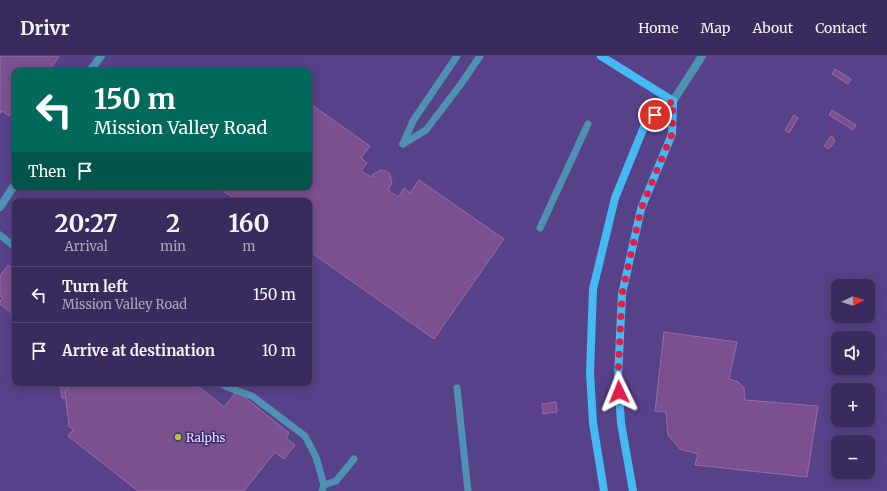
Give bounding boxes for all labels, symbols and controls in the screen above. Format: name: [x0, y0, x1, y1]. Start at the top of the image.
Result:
text: Drivr: [20, 16, 70, 40]
text: Home: [638, 19, 679, 37]
text: Map: [701, 19, 730, 37]
text: About: [752, 19, 793, 37]
text: Contact: [815, 19, 867, 37]
text: 150 m: [94, 81, 176, 117]
icon: left: [28, 84, 80, 136]
pin: [638, 98, 672, 132]
icon: arrive: [644, 104, 666, 126]
text: Mission Valley Road: [94, 116, 267, 139]
icon: arrive: [74, 160, 96, 182]
text: Then: [28, 162, 66, 181]
text: 20:27: [55, 208, 118, 239]
text: 2: [166, 208, 180, 239]
text: 160: [229, 208, 269, 239]
text: Arrival: [64, 238, 108, 255]
text: min: [160, 238, 186, 255]
text: m: [243, 238, 255, 255]
text: Turn left: [62, 277, 128, 296]
north arrow: [831, 279, 875, 323]
map controls: [831, 279, 875, 479]
icon: left: [28, 284, 50, 306]
text: 150 m: [253, 285, 296, 304]
text: Mission Valley Road: [62, 296, 187, 313]
button: sound: [831, 331, 875, 375]
icon: arrive: [28, 340, 50, 362]
text: Arrive at destination: [62, 341, 215, 360]
text: 10 m: [262, 341, 296, 360]
position arrow: [598, 371, 640, 413]
button: +: [831, 383, 875, 427]
place label: Ralphs: [186, 430, 226, 445]
marker: Ralphs: [173, 432, 183, 442]
button: −: [831, 435, 875, 479]

